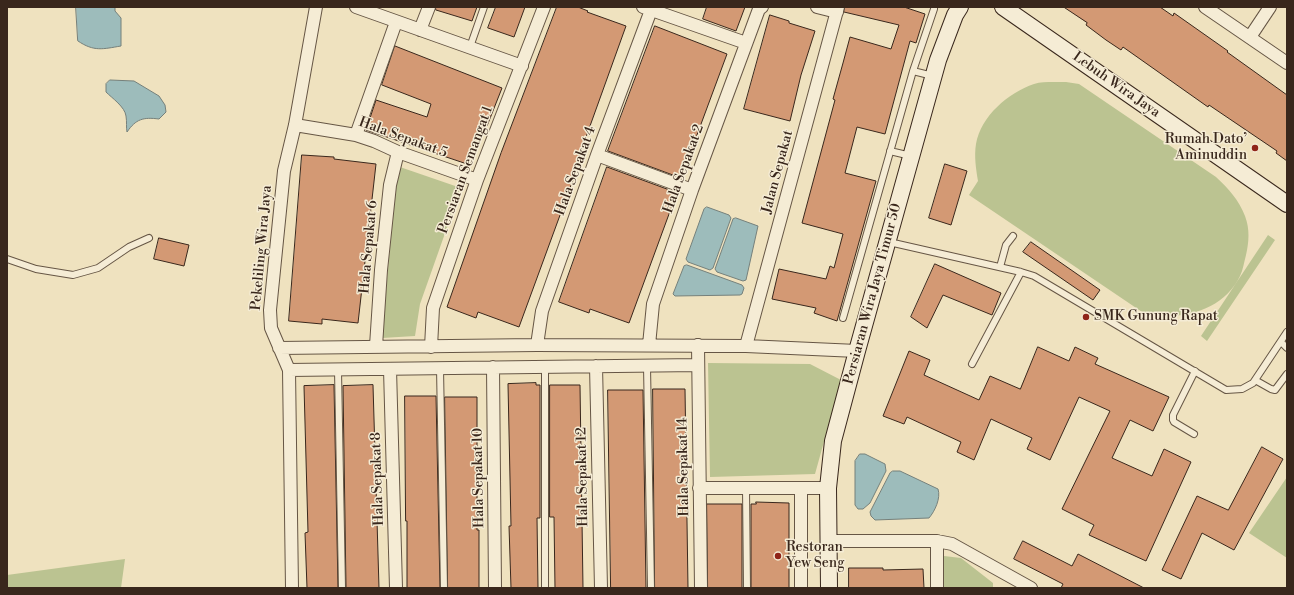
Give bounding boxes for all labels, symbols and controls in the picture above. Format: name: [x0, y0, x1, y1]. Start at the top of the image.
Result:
street label: Lebuh Wira Jaya: [1069, 49, 1163, 121]
street label: Persiaran Semangat 1: [435, 104, 497, 236]
street label: Hala Sepakat 5: [356, 114, 450, 162]
street label: Hala Sepakat 2: [660, 122, 708, 216]
street label: Hala Sepakat 4: [552, 124, 600, 218]
street label: Jalan Sepakat: [759, 129, 797, 215]
place label: Rumah Dato’ Aminuddin: [1165, 132, 1247, 164]
marker: Rumah Dato’ Aminuddin: [1250, 143, 1260, 153]
street label: Pekeliling Wira Jaya: [248, 185, 276, 311]
street label: Hala Sepakat 6: [357, 200, 381, 294]
street label: Persiaran Wira Jaya Timur 50: [841, 202, 905, 386]
place label: SMK Gunung Rapat: [1094, 309, 1218, 325]
marker: SMK Gunung Rapat: [1081, 312, 1091, 322]
street label: Hala Sepakat 14: [675, 417, 693, 517]
street label: Hala Sepakat 12: [574, 427, 592, 527]
street label: Hala Sepakat 10: [470, 428, 488, 528]
street label: Hala Sepakat 8: [368, 432, 388, 526]
place label: Restoran Yew Seng: [786, 540, 844, 572]
marker: Restoran Yew Seng: [773, 551, 783, 561]

